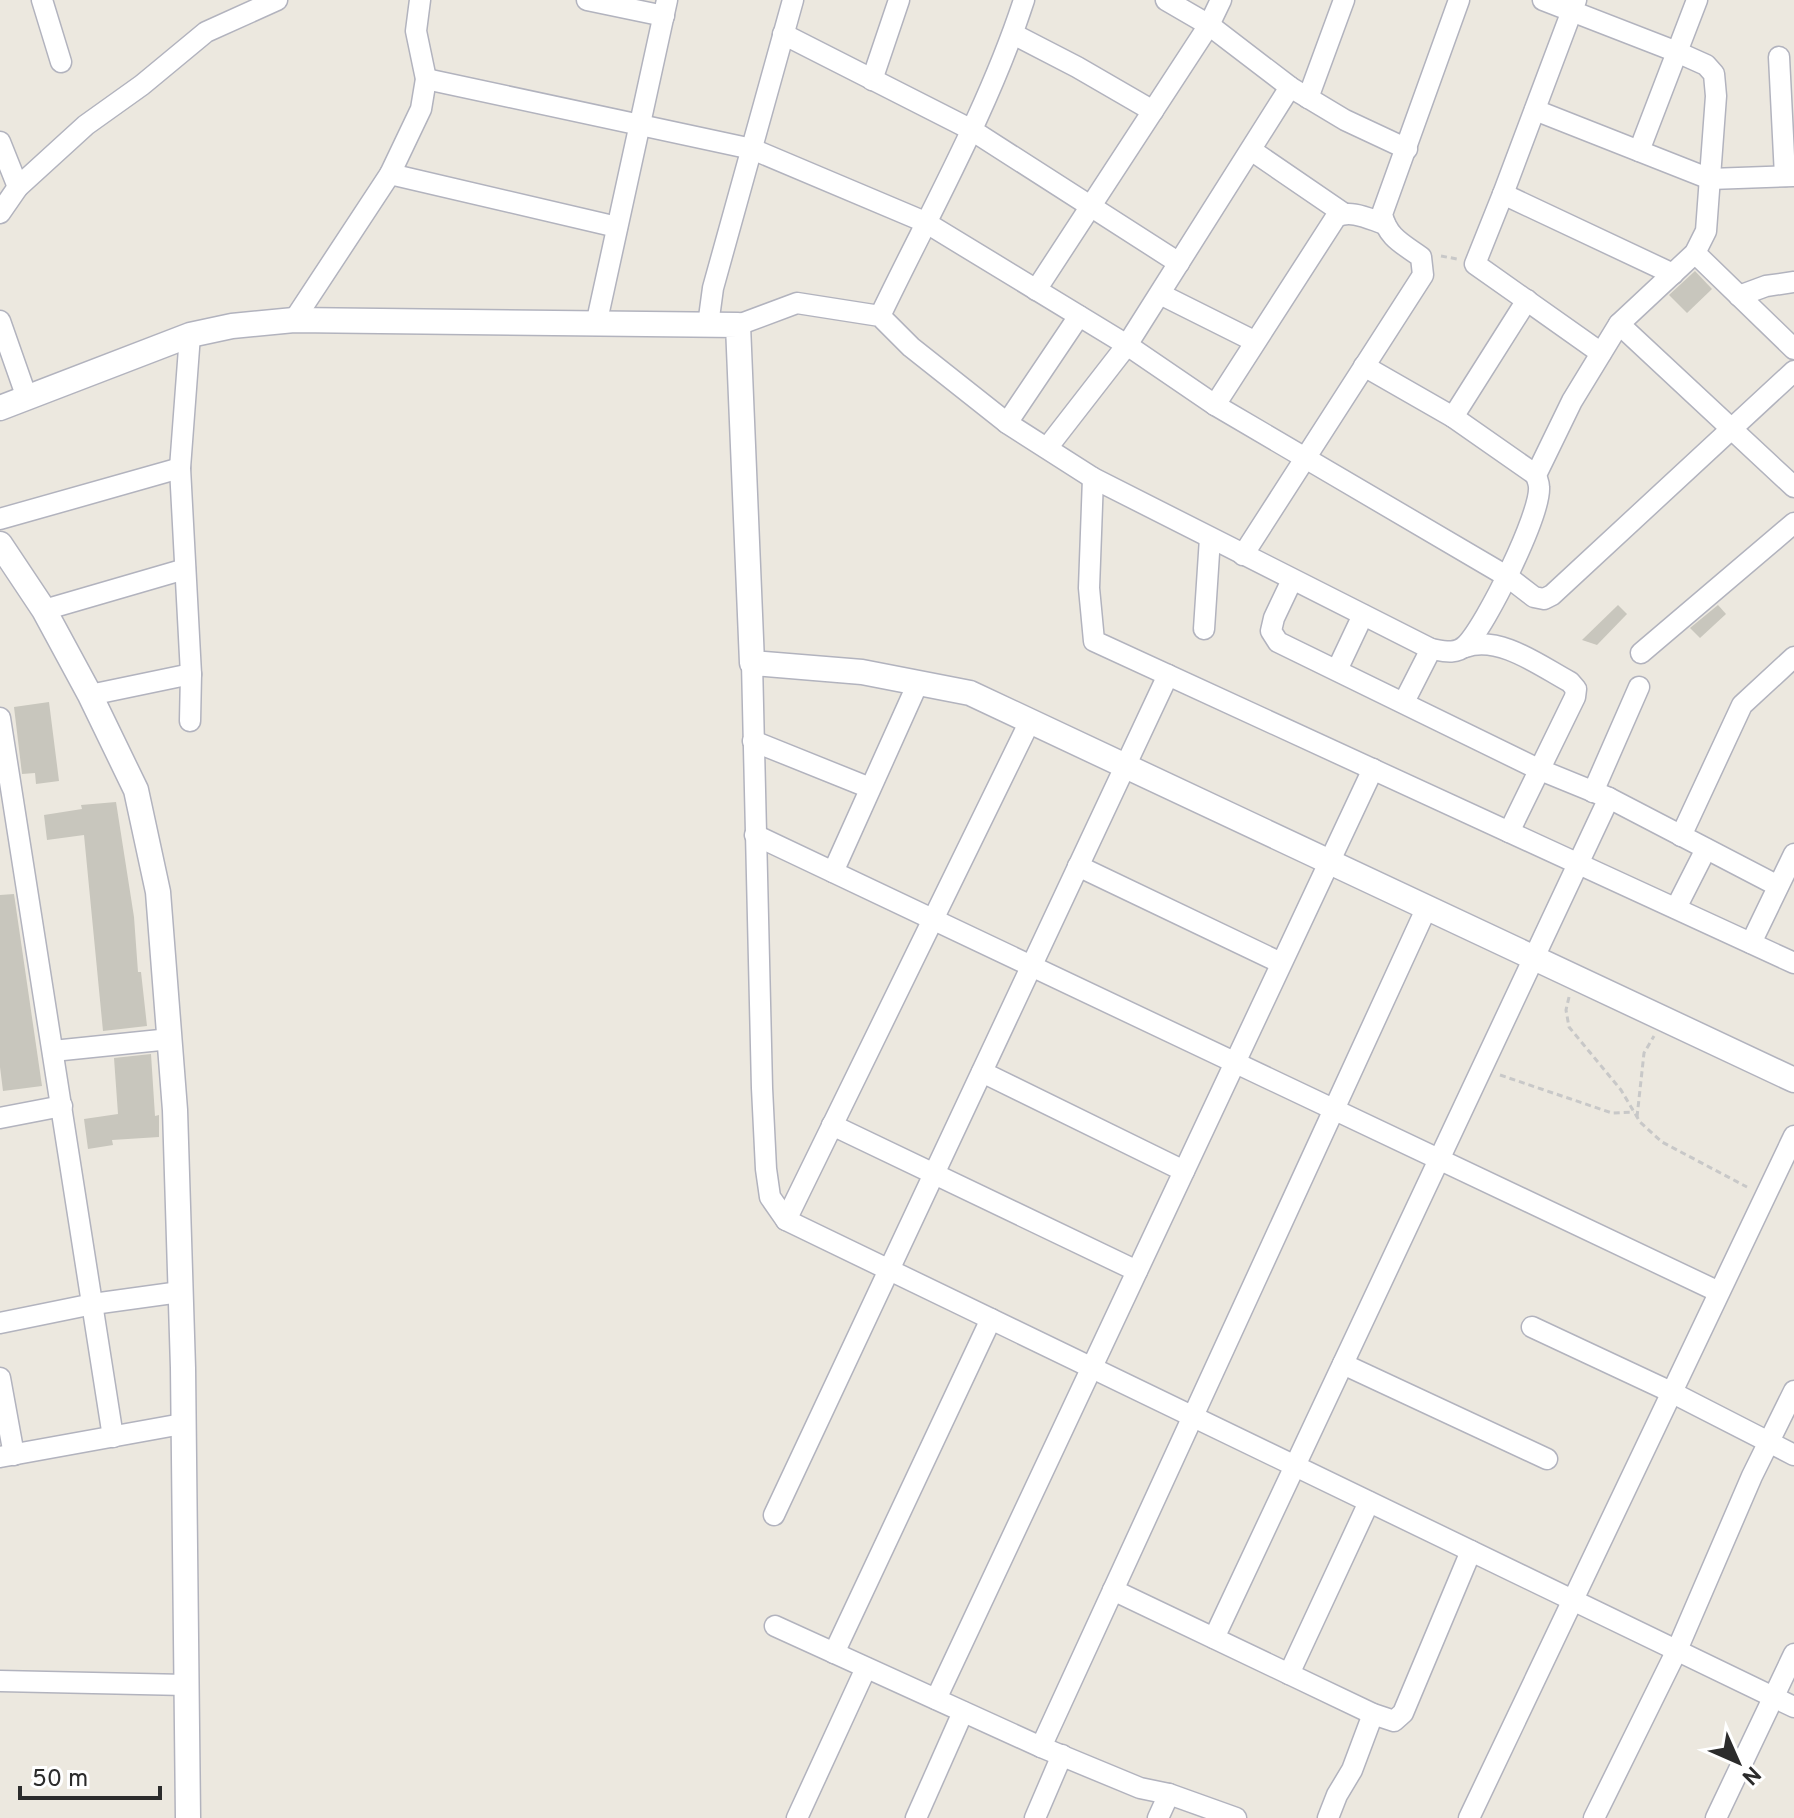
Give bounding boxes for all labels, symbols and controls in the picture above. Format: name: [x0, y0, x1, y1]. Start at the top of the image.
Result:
north arrow: [1698, 1722, 1778, 1802]
scale bar: [20, 1750, 160, 1800]
text: N: [1735, 1759, 1766, 1790]
text: 50 m: [32, 1765, 88, 1795]

